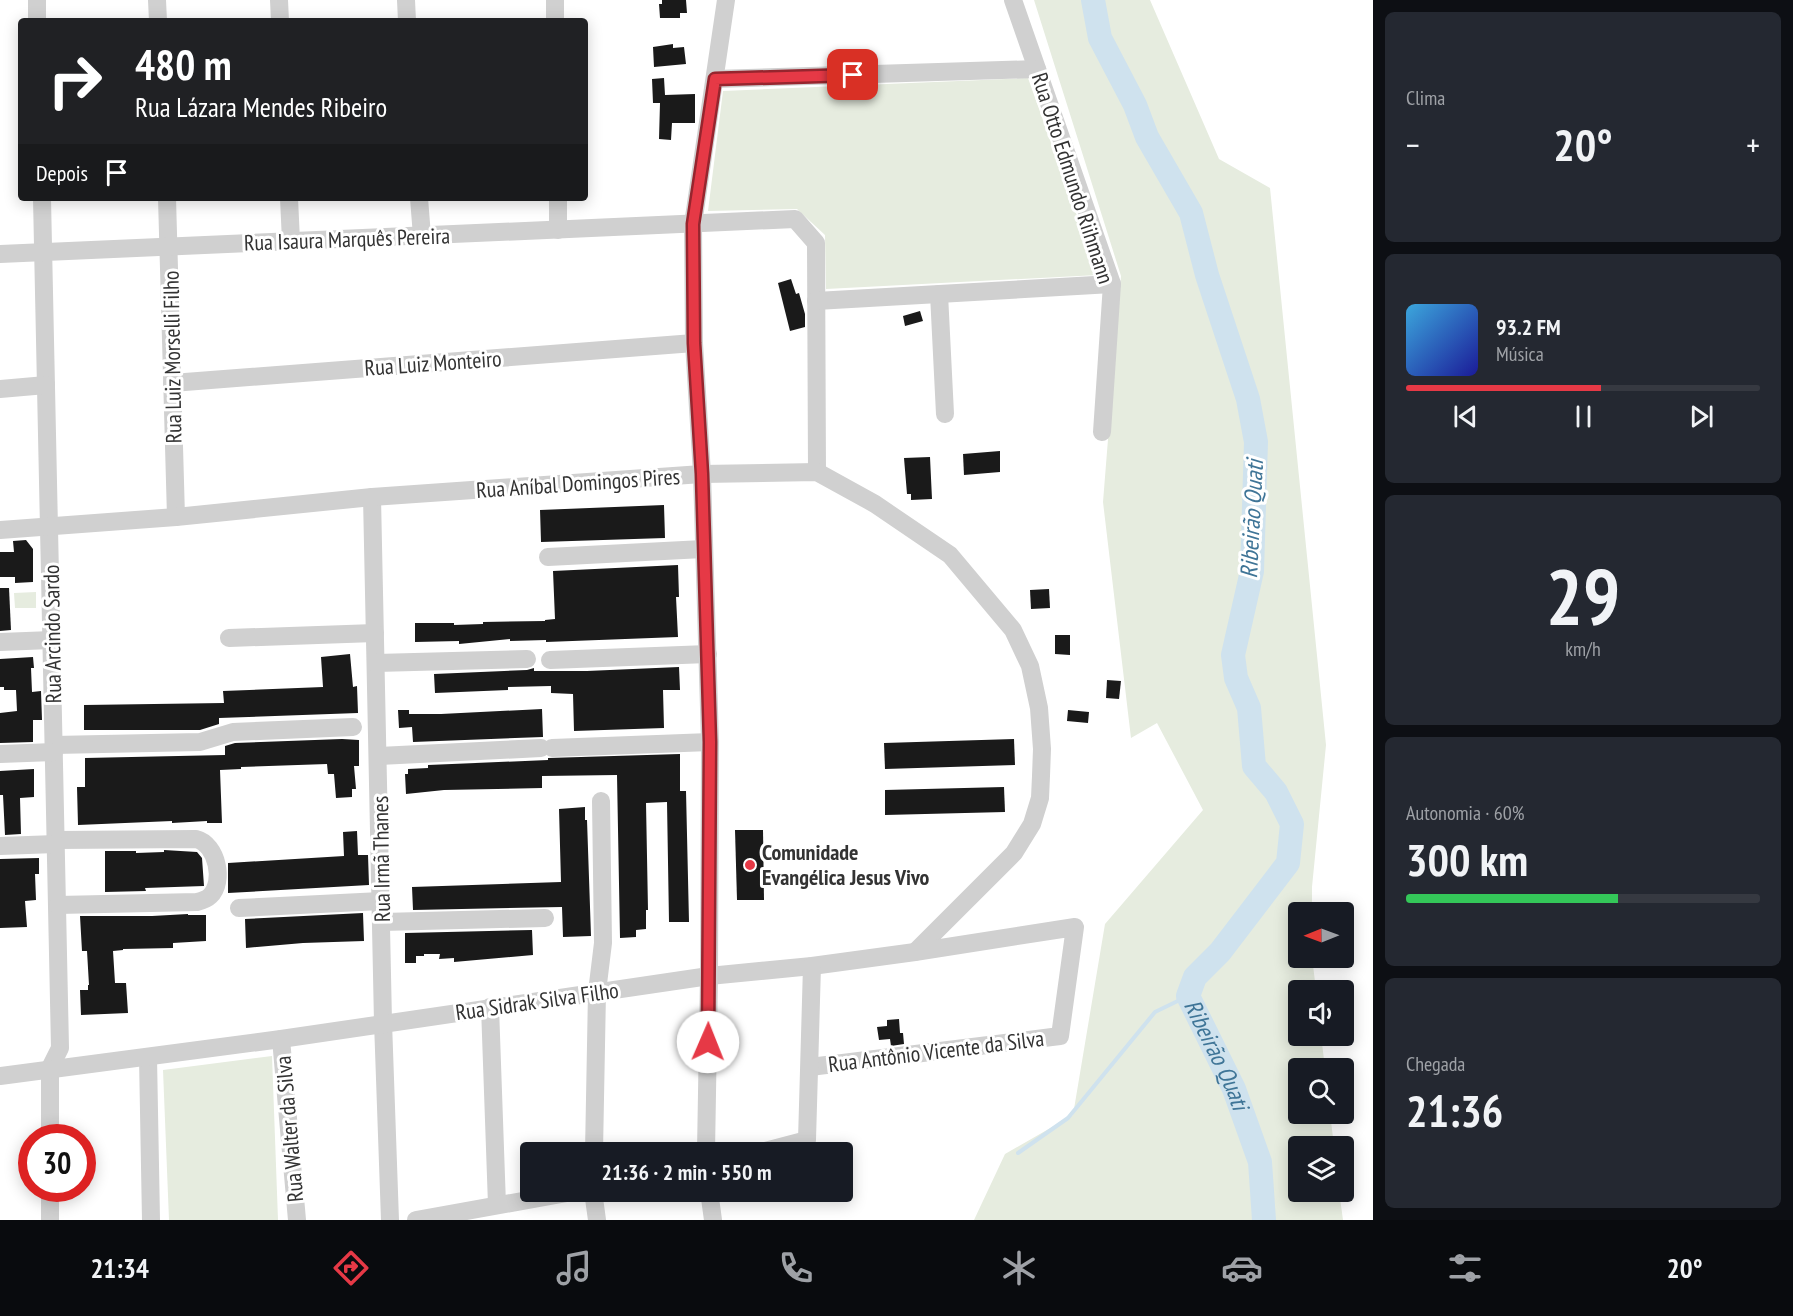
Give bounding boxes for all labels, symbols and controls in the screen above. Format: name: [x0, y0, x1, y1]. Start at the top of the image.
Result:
text: 480 m: [135, 37, 232, 92]
icon: right: [36, 42, 114, 120]
pin: [827, 49, 878, 100]
icon: arrive: [836, 58, 869, 91]
street label: Rua Otto Edmundo Riihmann: [1026, 69, 1120, 287]
text: Clima: [1406, 85, 1445, 111]
text: Rua Lázara Mendes Ribeiro: [135, 90, 387, 124]
text: 20°: [1553, 115, 1613, 173]
text: −: [1406, 123, 1420, 166]
text: +: [1746, 123, 1760, 166]
icon: arrive: [100, 156, 133, 189]
text: Depois: [36, 159, 88, 187]
street label: Rua Isaura Marquês Pereira: [243, 221, 451, 257]
street label: Rua Luiz Morselli Filho: [156, 270, 188, 444]
text: 93.2 FM: [1496, 313, 1561, 341]
text: Música: [1496, 341, 1544, 367]
street label: Rua Luiz Monteiro: [364, 344, 502, 382]
icon: previous: [1449, 400, 1482, 433]
icon: pause: [1567, 400, 1600, 433]
icon: next: [1685, 400, 1718, 433]
water label: Ribeirão Quati: [1233, 456, 1270, 579]
street label: Rua Aníbal Domingos Pires: [475, 462, 681, 504]
text: 29: [1546, 546, 1620, 647]
street label: Rua Arcindo Sardo: [37, 564, 67, 704]
text: km/h: [1565, 636, 1601, 662]
street label: Rua Irmã Thanes: [366, 796, 396, 922]
text: Autonomia · 60%: [1406, 800, 1524, 826]
text: 300 km: [1406, 830, 1528, 888]
place label: Comunidade Evangélica Jesus Vivo: [762, 838, 930, 891]
marker: Comunidade Evangélica Jesus Vivo: [743, 858, 757, 872]
north arrow: [1288, 902, 1354, 968]
map controls: [1288, 902, 1354, 1202]
street label: Rua Sidrak Silva Filho: [454, 976, 620, 1026]
button: sound: [1288, 980, 1354, 1046]
water label: Ribeirão Quati: [1177, 994, 1257, 1117]
position arrow: [676, 1010, 740, 1074]
street label: Rua Antônio Vicente da Silva: [827, 1024, 1045, 1078]
text: Chegada: [1406, 1051, 1465, 1077]
street label: Rua Walter da Silva: [269, 1055, 309, 1203]
button: search: [1288, 1058, 1354, 1124]
text: 21:36: [1406, 1081, 1503, 1139]
speed limit sign: 30: [18, 1124, 96, 1202]
button: layers: [1288, 1136, 1354, 1202]
text: 21:36 · 2 min · 550 m: [601, 1158, 772, 1186]
icon: directions: [330, 1247, 372, 1289]
icon: music: [553, 1247, 595, 1289]
icon: phone: [775, 1247, 817, 1289]
icon: climate: [998, 1247, 1040, 1289]
icon: car: [1221, 1247, 1263, 1289]
icon: filters: [1444, 1247, 1486, 1289]
text: 21:34: [90, 1251, 149, 1285]
text: 20°: [1667, 1251, 1702, 1285]

